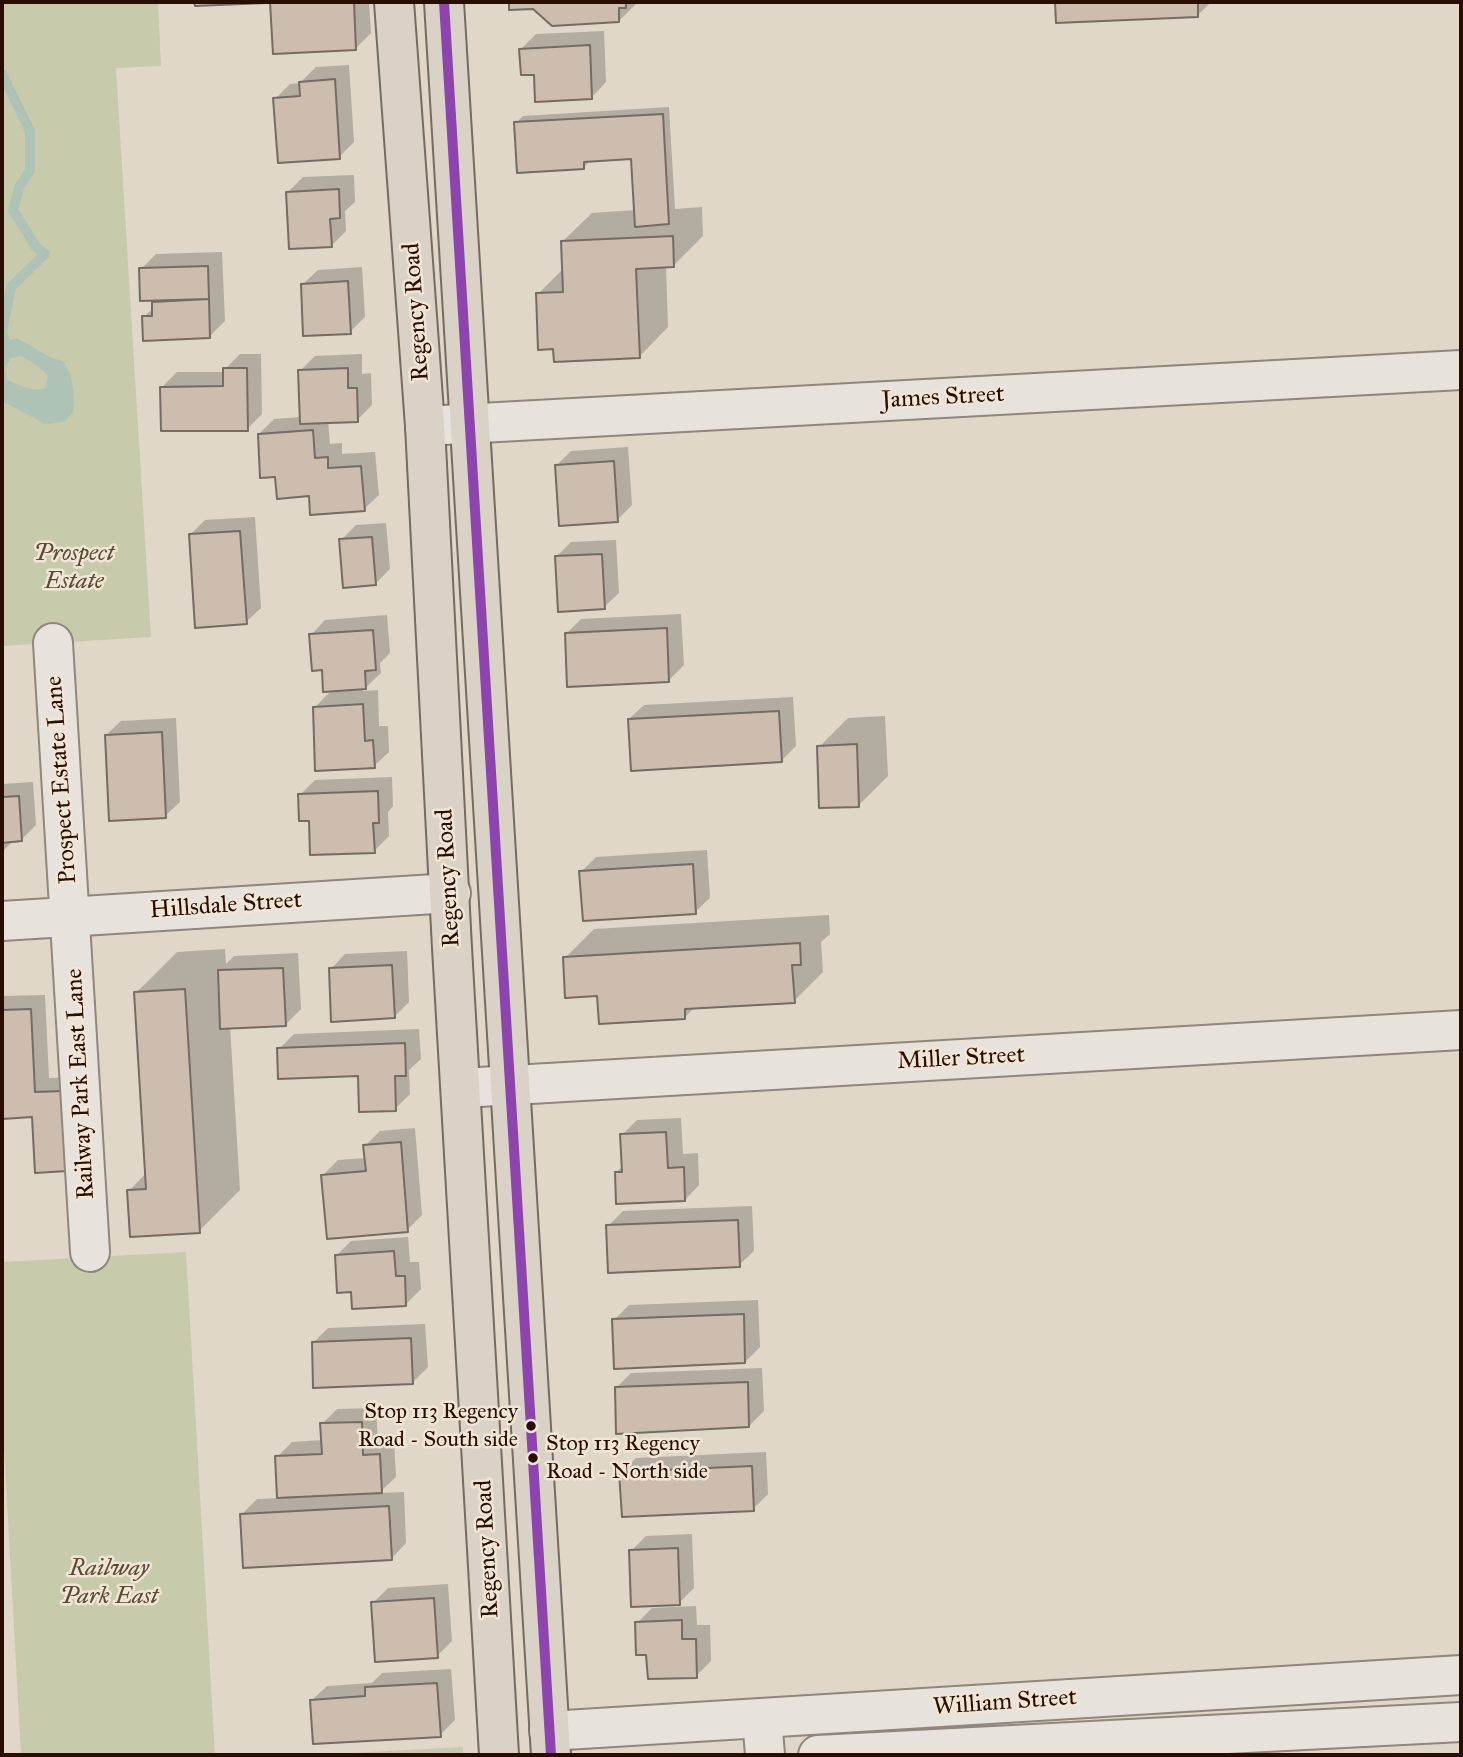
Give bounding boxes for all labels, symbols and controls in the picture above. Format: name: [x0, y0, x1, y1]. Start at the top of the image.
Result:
street label: Regency Road: [398, 242, 436, 382]
street label: James Street: [881, 380, 1005, 416]
park label: Prospect Estate: [34, 540, 114, 596]
street label: Prospect Estate Lane: [40, 675, 84, 885]
street label: Regency Road: [431, 808, 467, 948]
street label: Hillsdale Street: [149, 886, 303, 926]
street label: Railway Park East Lane: [61, 968, 101, 1200]
street label: Miller Street: [896, 1041, 1026, 1077]
place label: Stop 113 Regency Road - South side: [358, 1400, 518, 1452]
marker: Stop 113 Regency Road - South side: [524, 1419, 538, 1433]
place label: Stop 113 Regency Road - North side: [546, 1432, 708, 1484]
marker: Stop 113 Regency Road - North side: [526, 1451, 540, 1465]
street label: Regency Road: [470, 1479, 506, 1619]
park label: Railway Park East: [60, 1555, 158, 1611]
street label: William Street: [932, 1684, 1078, 1722]

